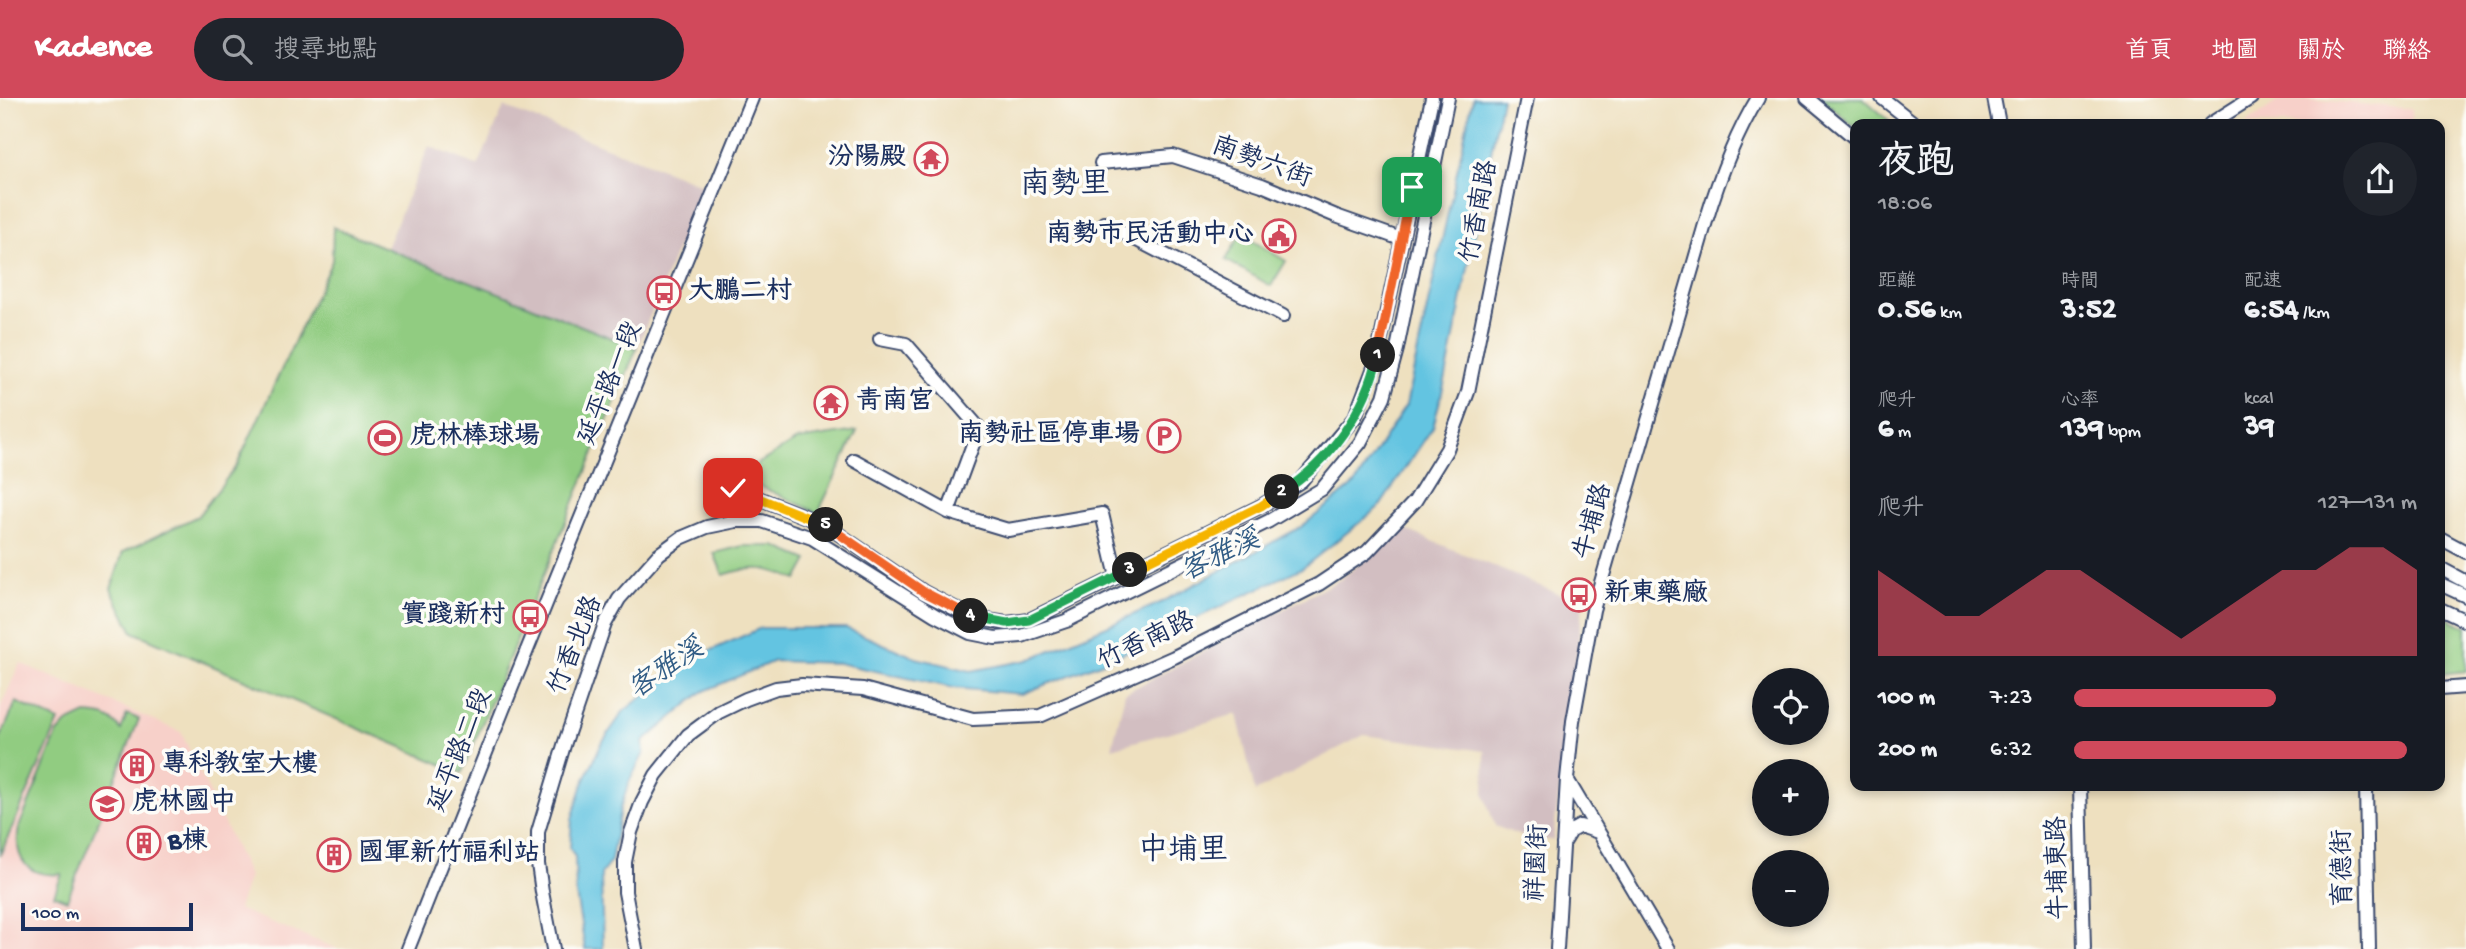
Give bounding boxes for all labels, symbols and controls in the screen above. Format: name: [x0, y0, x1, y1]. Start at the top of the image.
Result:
search box: [194, 18, 684, 81]
text: Kadence: [35, 30, 152, 68]
icon: search: [218, 30, 256, 68]
text: 搜尋地點: [274, 37, 378, 68]
text: 首頁: [2125, 38, 2173, 67]
text: 地圖: [2211, 38, 2259, 67]
text: 關於: [2297, 38, 2345, 67]
text: 聯絡: [2383, 38, 2431, 67]
street label: 南勢六街: [1207, 130, 1316, 196]
temple icon: 汾陽殿: [912, 140, 950, 178]
button: share: [2343, 142, 2417, 216]
place label: 汾陽殿: [828, 143, 906, 175]
text: 夜跑: [1878, 143, 1954, 187]
pin: [1382, 157, 1442, 217]
street label: 竹香南路: [1454, 158, 1506, 266]
district label: 南勢里: [1020, 167, 1110, 204]
icon: arrive: [1393, 168, 1431, 206]
text: 18:06: [1878, 191, 1932, 218]
public building icon: 南勢市民活動中心: [1260, 217, 1298, 255]
place label: 南勢市民活動中心: [1046, 219, 1254, 252]
text: 距離: [1878, 271, 1916, 294]
text: 時間: [2061, 271, 2099, 294]
text: 配速: [2244, 271, 2282, 294]
bus stop icon: 大鵬二村: [645, 274, 683, 312]
place label: 大鵬二村: [688, 276, 792, 309]
text: 0.56: [1878, 294, 1935, 329]
text: 3:52: [2061, 294, 2116, 329]
text: 6:54: [2244, 294, 2299, 329]
text: km: [1935, 302, 1962, 325]
text: /km: [2299, 302, 2330, 325]
street label: 延平路一段: [571, 317, 651, 450]
pin: 1: [1360, 338, 1396, 372]
text: 1: [1374, 343, 1381, 366]
temple icon: 青南宫: [812, 384, 850, 422]
place label: 青南宫: [856, 386, 934, 419]
text: kcal: [2244, 388, 2274, 411]
text: 爬升: [1878, 390, 1916, 413]
text: 心率: [2061, 390, 2099, 413]
text: 39: [2244, 411, 2275, 446]
text: 6: [1878, 413, 1893, 448]
text: 139: [2061, 413, 2104, 448]
parking icon: 南勢社區停車場: [1145, 417, 1183, 455]
sports icon: 虎林棒球場: [366, 419, 404, 457]
place label: 南勢社區停車場: [958, 419, 1140, 452]
place label: 虎林棒球場: [410, 420, 540, 454]
text: m: [1893, 421, 1911, 444]
text: bpm: [2104, 421, 2141, 444]
pin: [703, 458, 763, 518]
icon: check: [714, 469, 752, 507]
pin: 2: [1264, 474, 1300, 510]
text: 2: [1277, 480, 1286, 503]
street label: 牛埔路: [1567, 480, 1621, 564]
text: 127–131 m: [2318, 490, 2417, 517]
text: 爬升: [1878, 496, 1924, 523]
pin: 5: [808, 508, 844, 542]
text: 5: [821, 513, 831, 536]
water label: 客雅溪: [1175, 522, 1268, 590]
pin: 3: [1112, 552, 1148, 588]
text: 3: [1125, 558, 1134, 581]
bus stop icon: 新東藥廠: [1560, 576, 1598, 614]
place label: 新東藥廠: [1604, 578, 1708, 611]
street label: 竹香北路: [541, 591, 611, 700]
bus stop icon: 實踐新村: [511, 598, 549, 636]
pin: 4: [954, 598, 988, 634]
place label: 實踐新村: [401, 600, 505, 633]
text: 4: [966, 604, 975, 627]
street label: 竹香南路: [1092, 605, 1201, 679]
water label: 客雅溪: [622, 630, 713, 707]
map controls: [1752, 668, 1829, 927]
button: locate: [1752, 668, 1829, 745]
street label: 延平路二段: [421, 684, 501, 817]
text: 100 m: [1878, 685, 1935, 712]
text: 7:23: [1990, 685, 2032, 712]
text: 200 m: [1878, 737, 1937, 764]
text: 6:32: [1990, 737, 2032, 764]
building icon: 專科教室大樓: [118, 747, 156, 785]
place label: 專科教室大樓: [162, 749, 318, 782]
button: +: [1752, 759, 1829, 836]
school or university icon: 虎林國中: [88, 785, 126, 823]
place label: 虎林國中: [132, 787, 236, 820]
street label: 牛埔東路: [2042, 816, 2076, 920]
street label: 祥園街: [1520, 823, 1557, 903]
building icon: B棟: [125, 824, 163, 862]
place label: B棟: [167, 826, 208, 859]
street label: 育德街: [2327, 829, 2361, 907]
district label: 中埔里: [1138, 832, 1228, 870]
building icon: 國軍新竹福利站: [315, 836, 353, 874]
place label: 國軍新竹福利站: [358, 838, 540, 871]
button: −: [1752, 850, 1829, 927]
scale bar: [21, 900, 192, 932]
text: 100 m: [32, 903, 79, 926]

